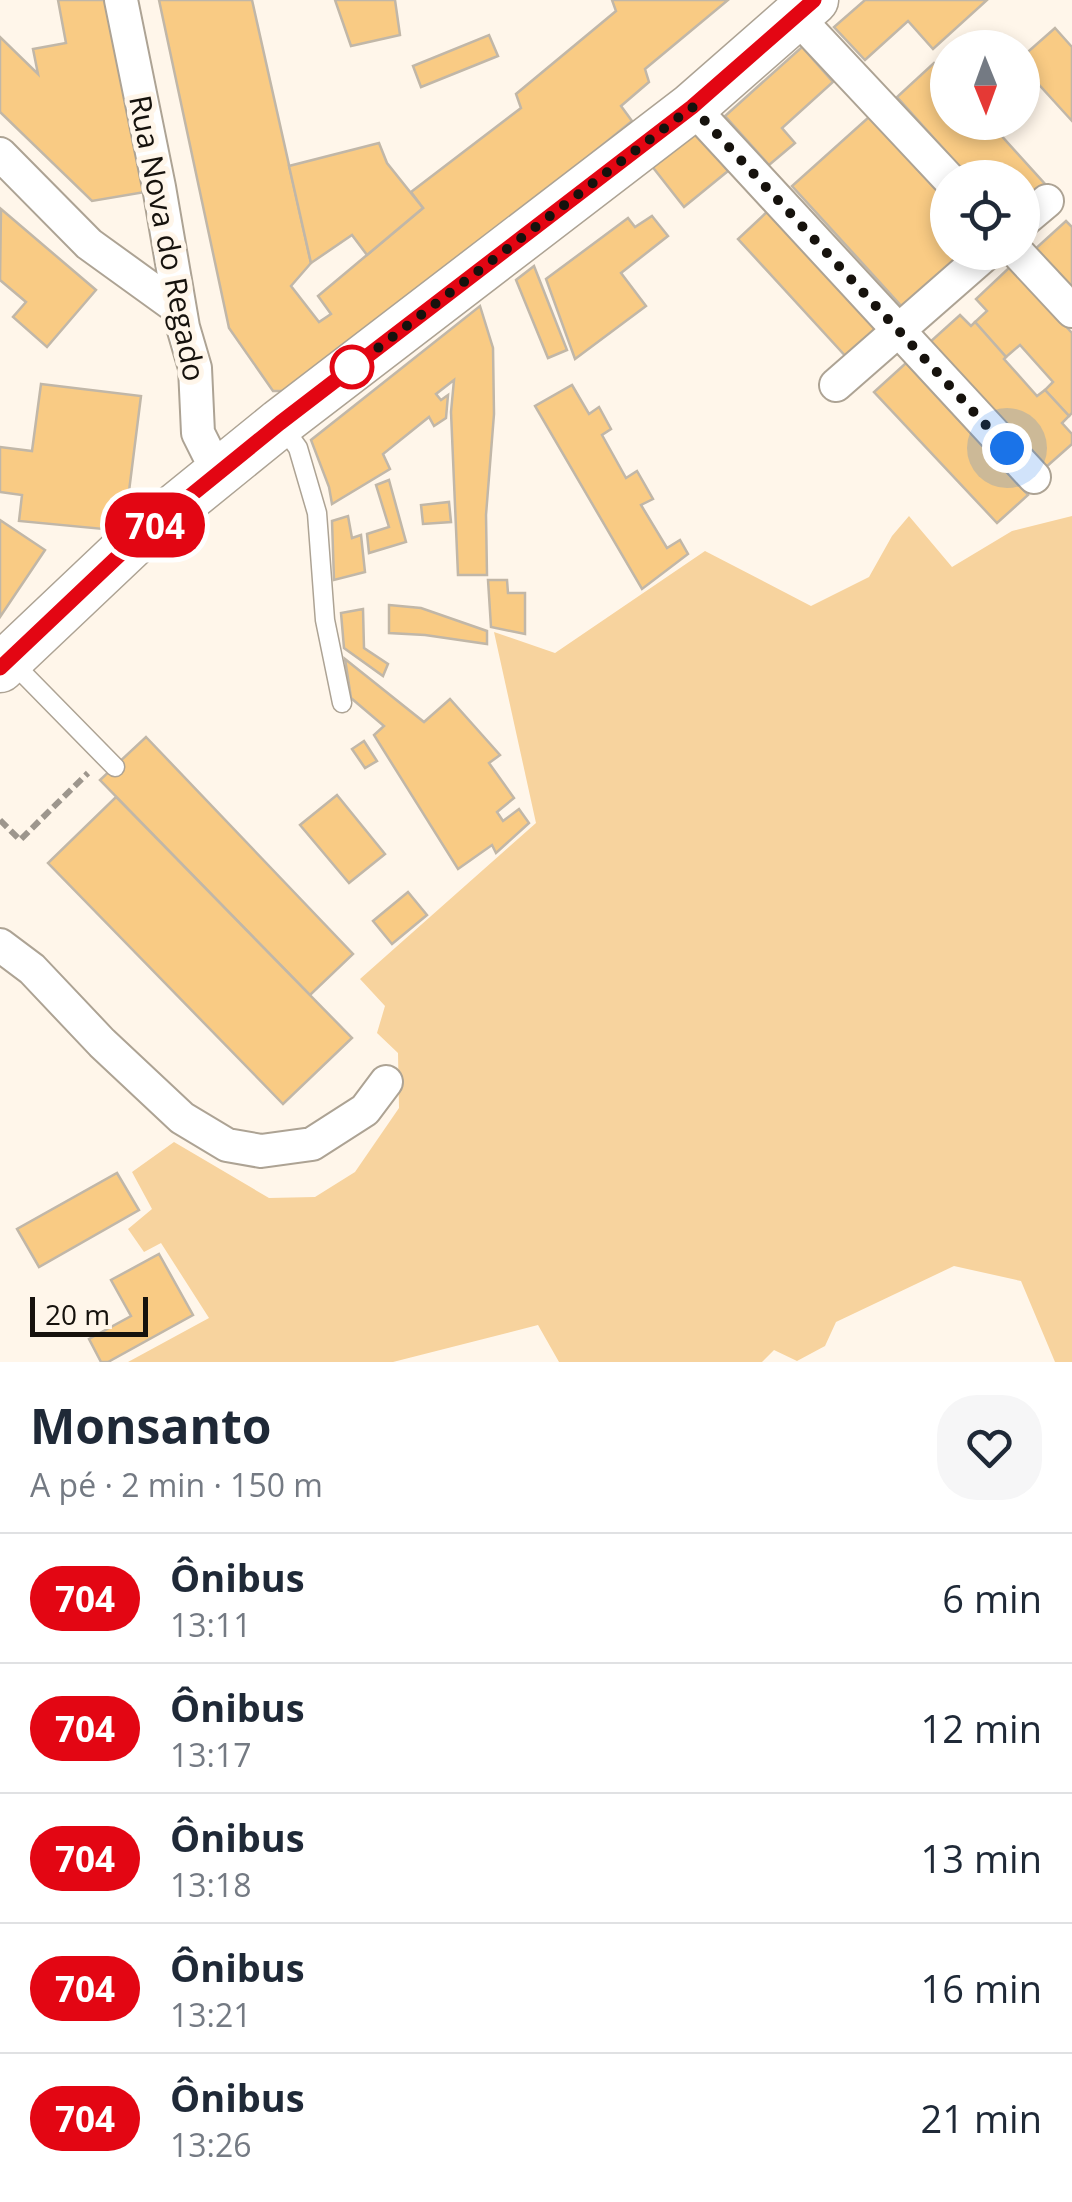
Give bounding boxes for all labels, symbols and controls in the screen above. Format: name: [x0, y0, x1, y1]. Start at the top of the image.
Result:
north arrow: [930, 30, 1040, 140]
map controls: [930, 30, 1040, 270]
street label: Rua Nova do Regado: [120, 92, 216, 384]
button: locate: [930, 160, 1040, 270]
unlabelled marker: [331, 346, 373, 388]
your location: [982, 423, 1032, 473]
line badge: 704: [98, 492, 212, 558]
text: 704: [125, 502, 185, 549]
scale bar: [30, 1292, 148, 1336]
text: 20 m: [45, 1295, 110, 1333]
text: Monsanto: [30, 1393, 271, 1458]
button: heart: [937, 1395, 1042, 1500]
text: A pé · 2 min · 150 m: [30, 1463, 323, 1506]
text: Ônibus: [170, 1551, 305, 1603]
text: 6 min: [942, 1572, 1042, 1624]
text: 704: [55, 1575, 115, 1622]
text: 13:11: [170, 1603, 252, 1646]
text: Ônibus: [170, 1681, 305, 1733]
text: 12 min: [921, 1702, 1042, 1754]
text: 704: [55, 1705, 115, 1752]
text: 13:17: [170, 1733, 252, 1776]
text: Ônibus: [170, 1811, 305, 1863]
text: 13 min: [921, 1832, 1042, 1884]
text: 704: [55, 1835, 115, 1882]
text: 13:18: [170, 1863, 252, 1906]
text: Ônibus: [170, 1941, 305, 1993]
text: 16 min: [921, 1962, 1042, 2014]
text: 704: [55, 1965, 115, 2012]
text: 13:21: [170, 1993, 252, 2036]
text: Ônibus: [170, 2071, 305, 2123]
text: 21 min: [921, 2092, 1042, 2144]
text: 704: [55, 2095, 115, 2142]
text: 13:26: [170, 2123, 252, 2166]

